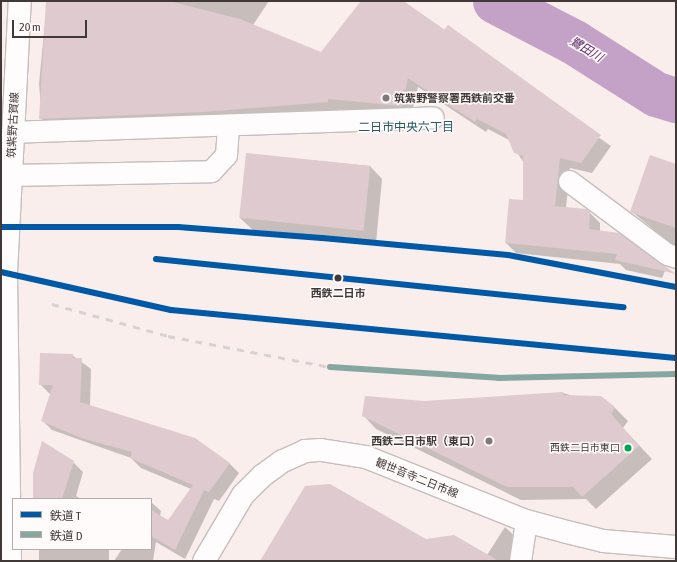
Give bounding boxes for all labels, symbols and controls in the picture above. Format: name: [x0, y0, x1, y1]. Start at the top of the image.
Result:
scale bar: [14, 12, 89, 38]
text: 20 m: [19, 20, 41, 34]
water label: 鷺田川: [567, 35, 605, 65]
place label: 筑紫野警察署西鉄前交番: [394, 91, 515, 105]
street label: 筑紫野古賀線: [5, 92, 21, 158]
marker: 筑紫野警察署西鉄前交番: [381, 93, 391, 103]
district label: 二日市中央六丁目: [358, 121, 454, 135]
marker: 西鉄二日市: [331, 271, 345, 285]
place label: 西鉄二日市: [311, 286, 365, 300]
place label: 西鉄二日市駅（東口）: [371, 434, 481, 448]
marker: 西鉄二日市駅（東口）: [484, 436, 494, 446]
place label: 西鉄二日市東口: [550, 442, 620, 454]
marker: 西鉄二日市東口: [623, 443, 633, 453]
street label: 観世音寺二日市線: [374, 455, 460, 501]
legend: [12, 498, 152, 550]
text: 鉄道 T: [50, 509, 81, 523]
text: 鉄道 D: [50, 529, 82, 543]

